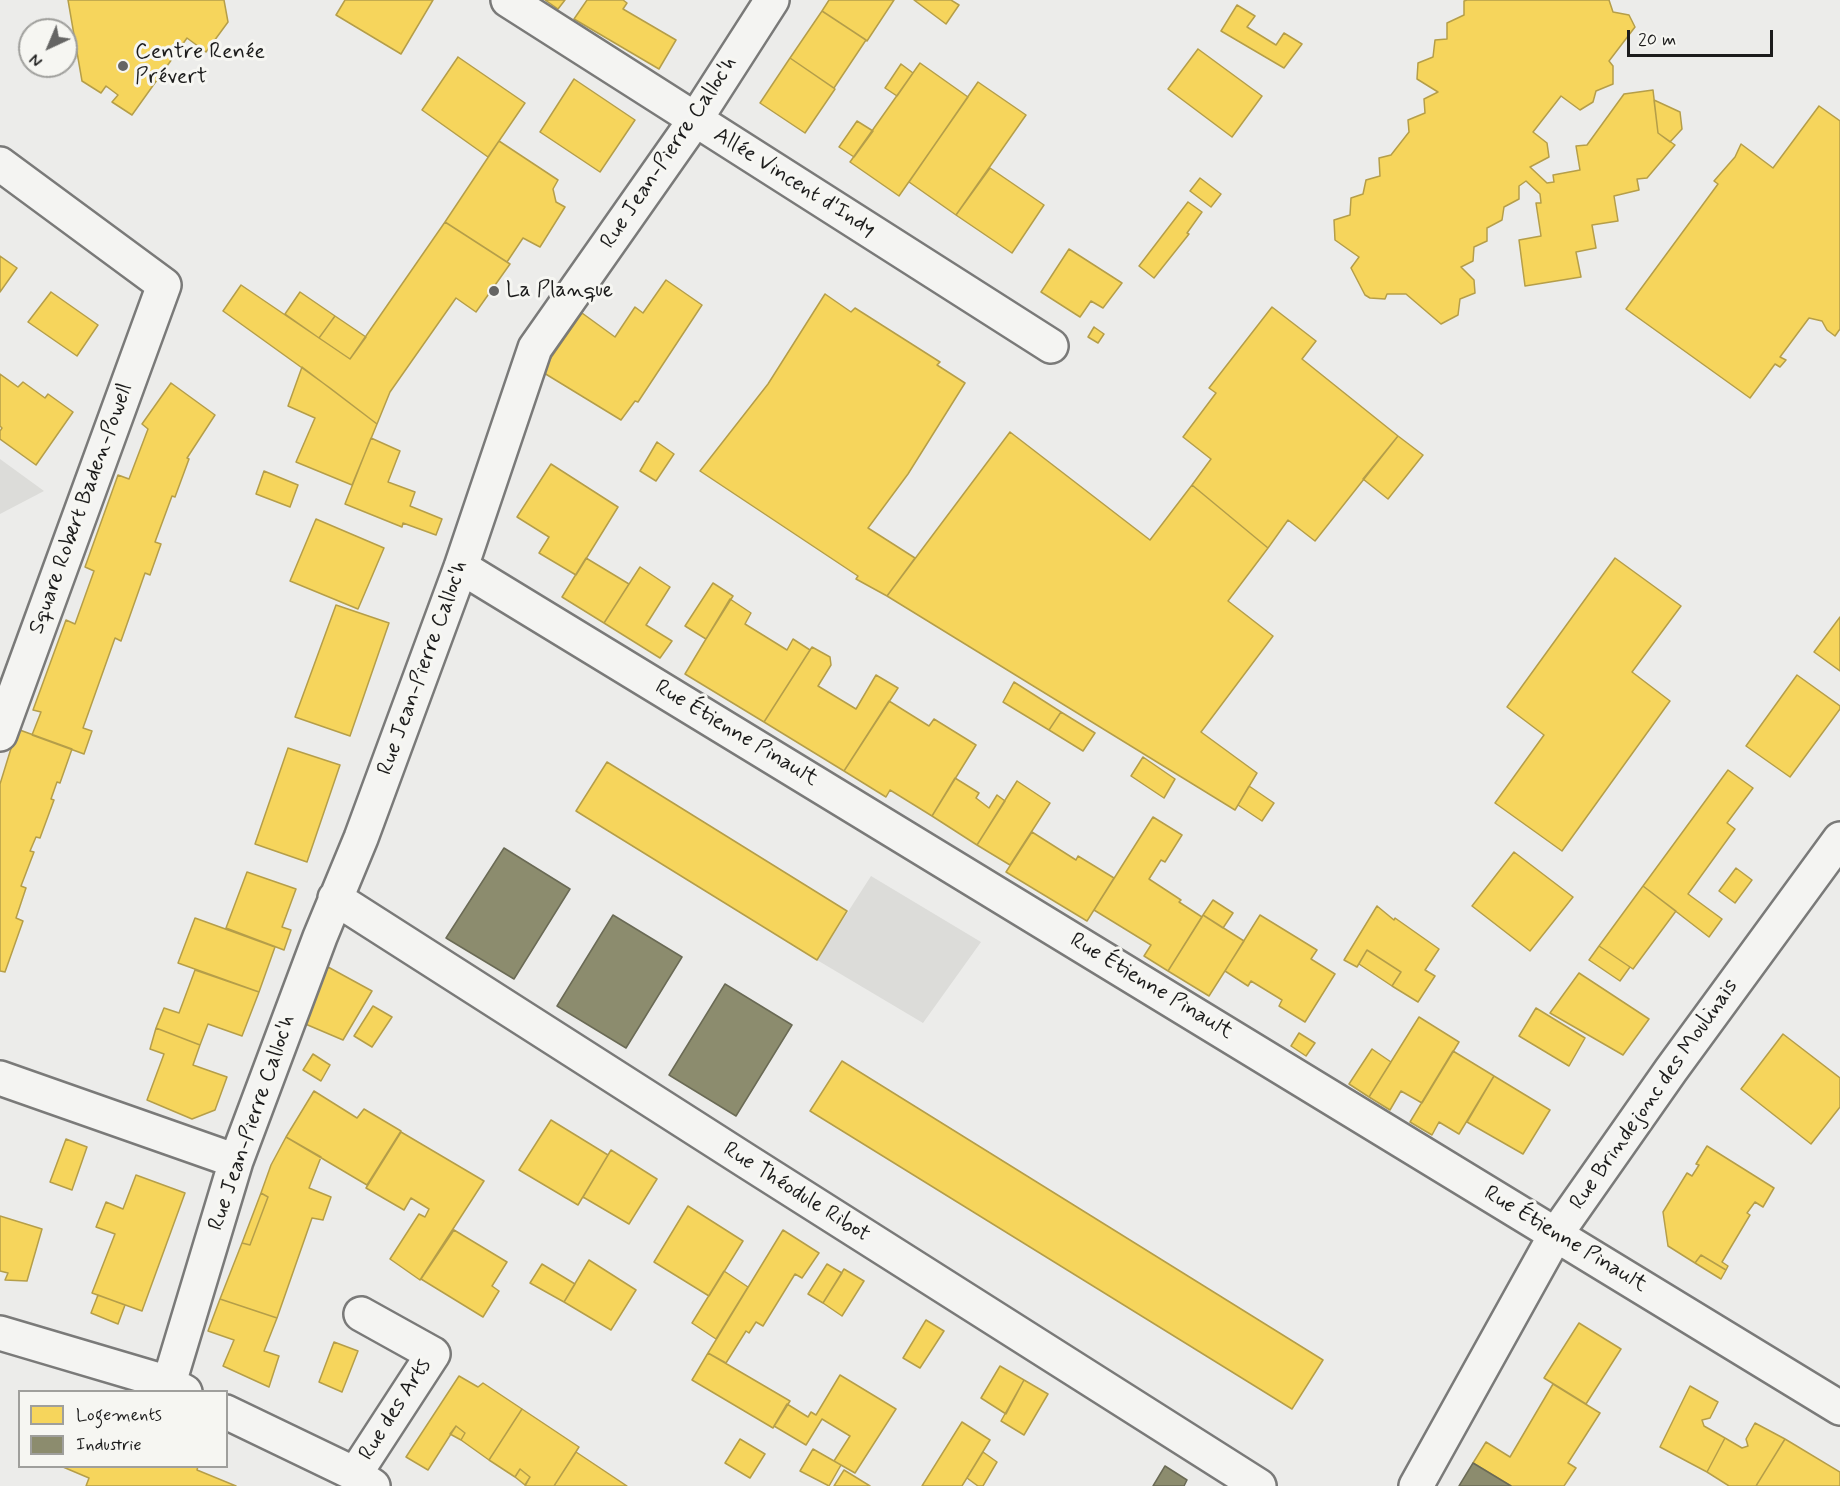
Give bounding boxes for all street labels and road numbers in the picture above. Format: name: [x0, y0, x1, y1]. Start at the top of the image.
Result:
street label: Rue Jean-Pierre Calloc'h: [596, 52, 744, 254]
street label: Allée Vincent d'Indy: [708, 123, 880, 243]
street label: Square Robert Baden-Powell: [24, 380, 140, 638]
street label: Rue Jean-Pierre Calloc'h: [373, 557, 475, 779]
street label: Rue Étienne Pinault: [650, 675, 822, 793]
street label: Rue Étienne Pinault: [1065, 928, 1237, 1046]
street label: Rue Brindejonc des Moulinais: [1565, 975, 1745, 1215]
street label: Rue Jean-Pierre Calloc'h: [204, 1012, 302, 1234]
street label: Rue Théodule Ribot: [718, 1137, 874, 1249]
street label: Rue Étienne Pinault: [1479, 1181, 1651, 1299]
street label: Rue des Arts: [354, 1354, 438, 1466]

